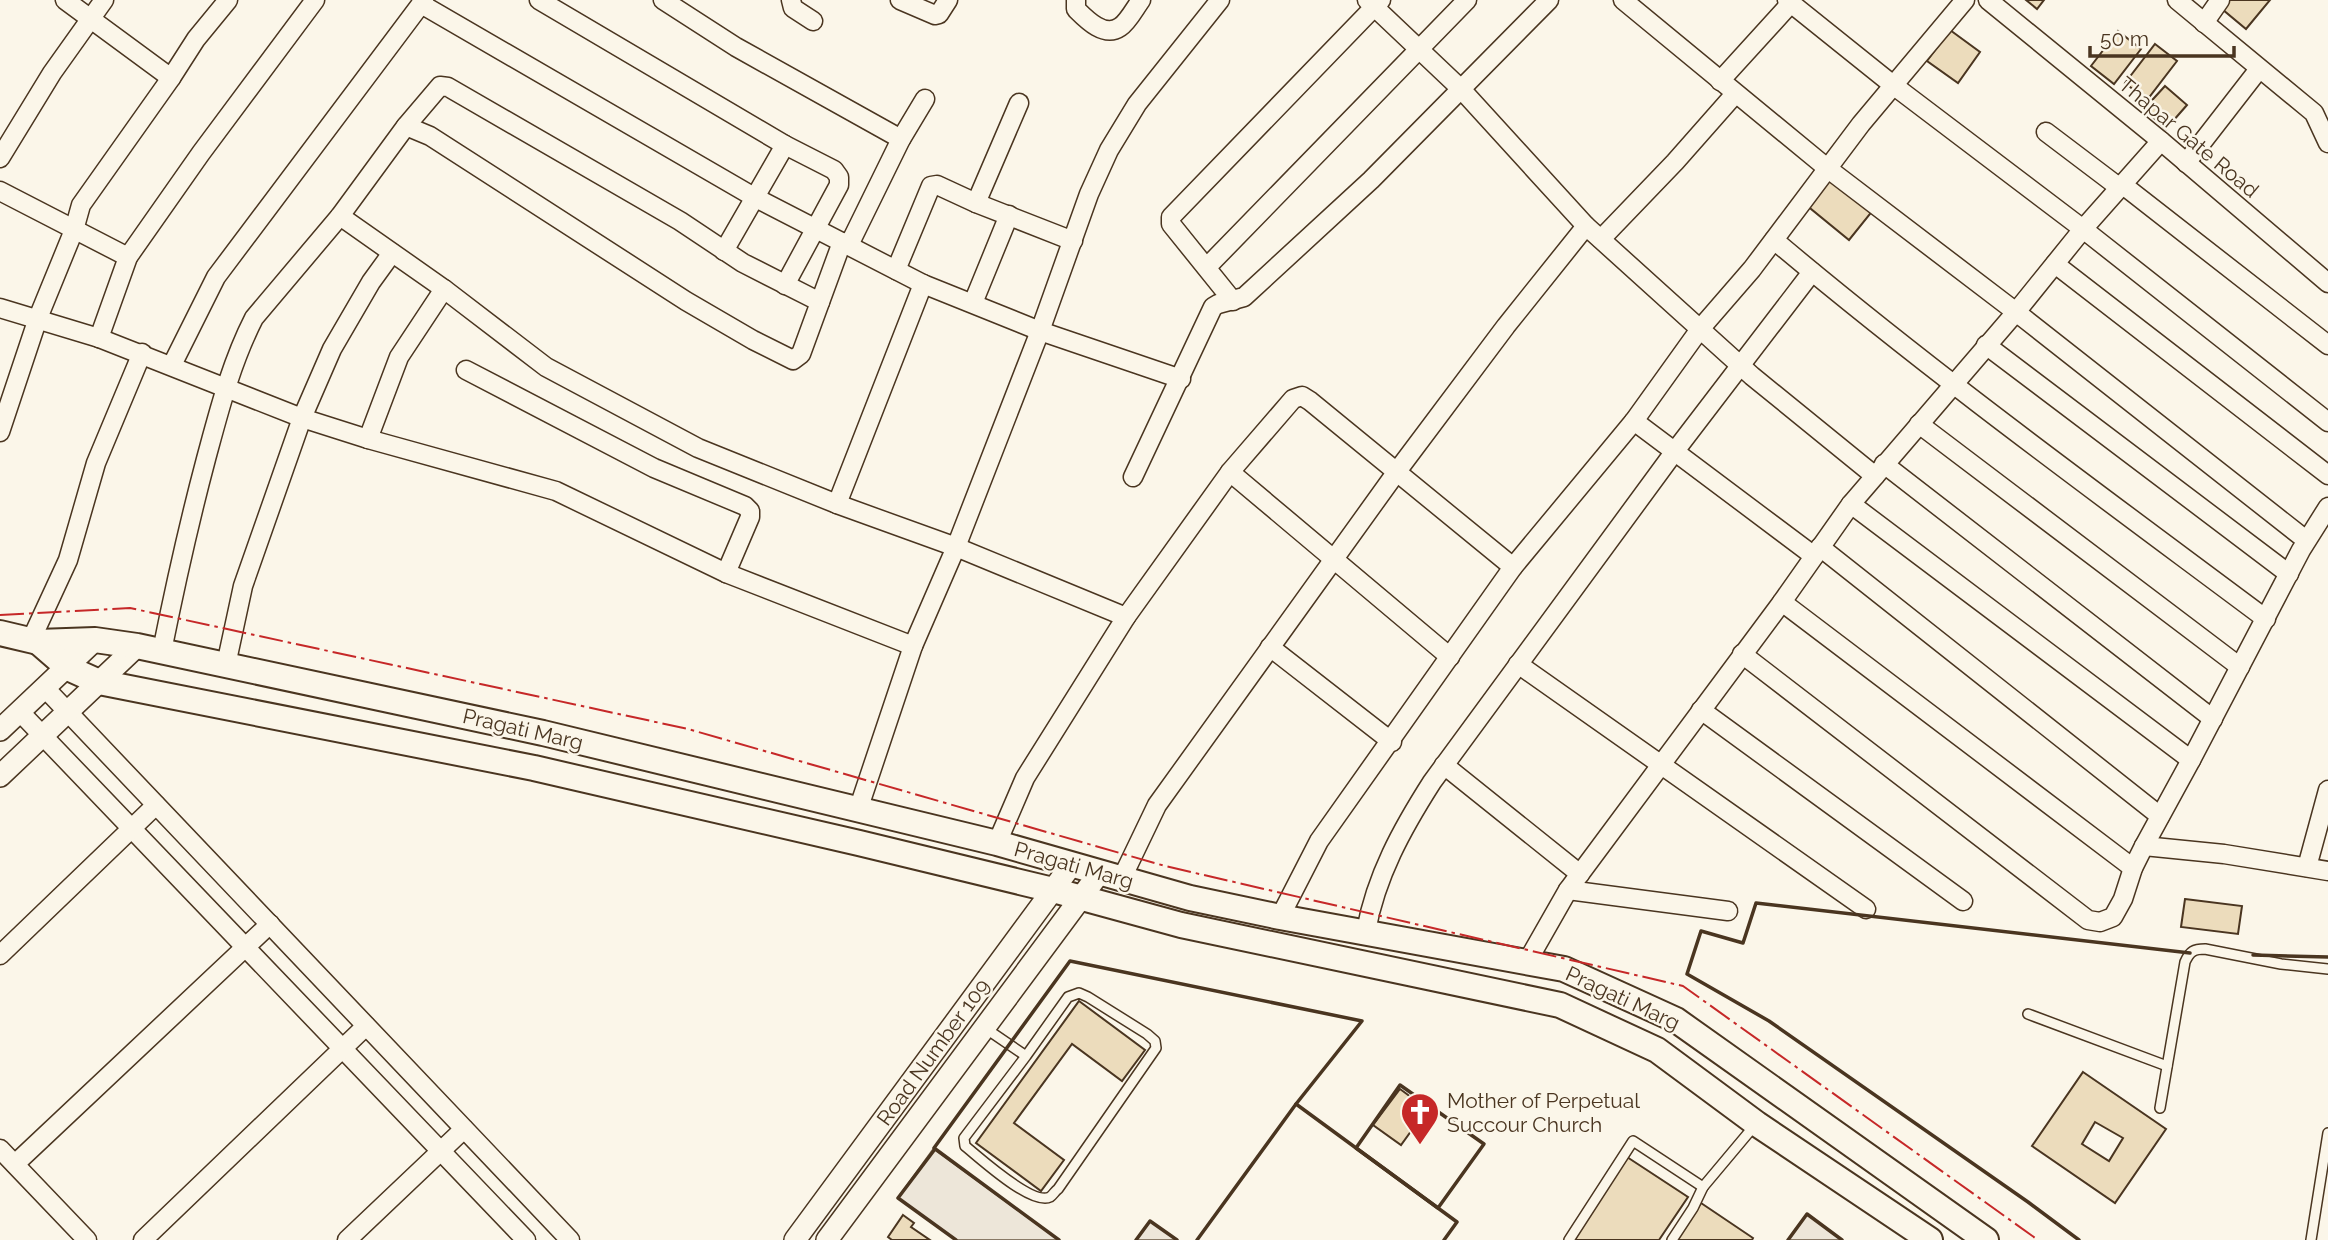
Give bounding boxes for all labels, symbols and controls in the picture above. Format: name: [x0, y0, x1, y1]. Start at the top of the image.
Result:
scale bar: [2090, 14, 2234, 58]
text: 50 m: [2100, 26, 2149, 51]
street label: Thapar Gate Road: [2114, 71, 2264, 203]
street label: Pragati Marg: [460, 703, 586, 755]
street label: Pragati Marg: [1011, 836, 1137, 894]
street label: Pragati Marg: [1562, 961, 1684, 1035]
street label: Road Number 109: [871, 974, 995, 1130]
place label: Mother of Perpetual Succour Church: [1447, 1088, 1640, 1137]
church icon: Mother of Perpetual Succour Church: [1399, 1091, 1441, 1146]

